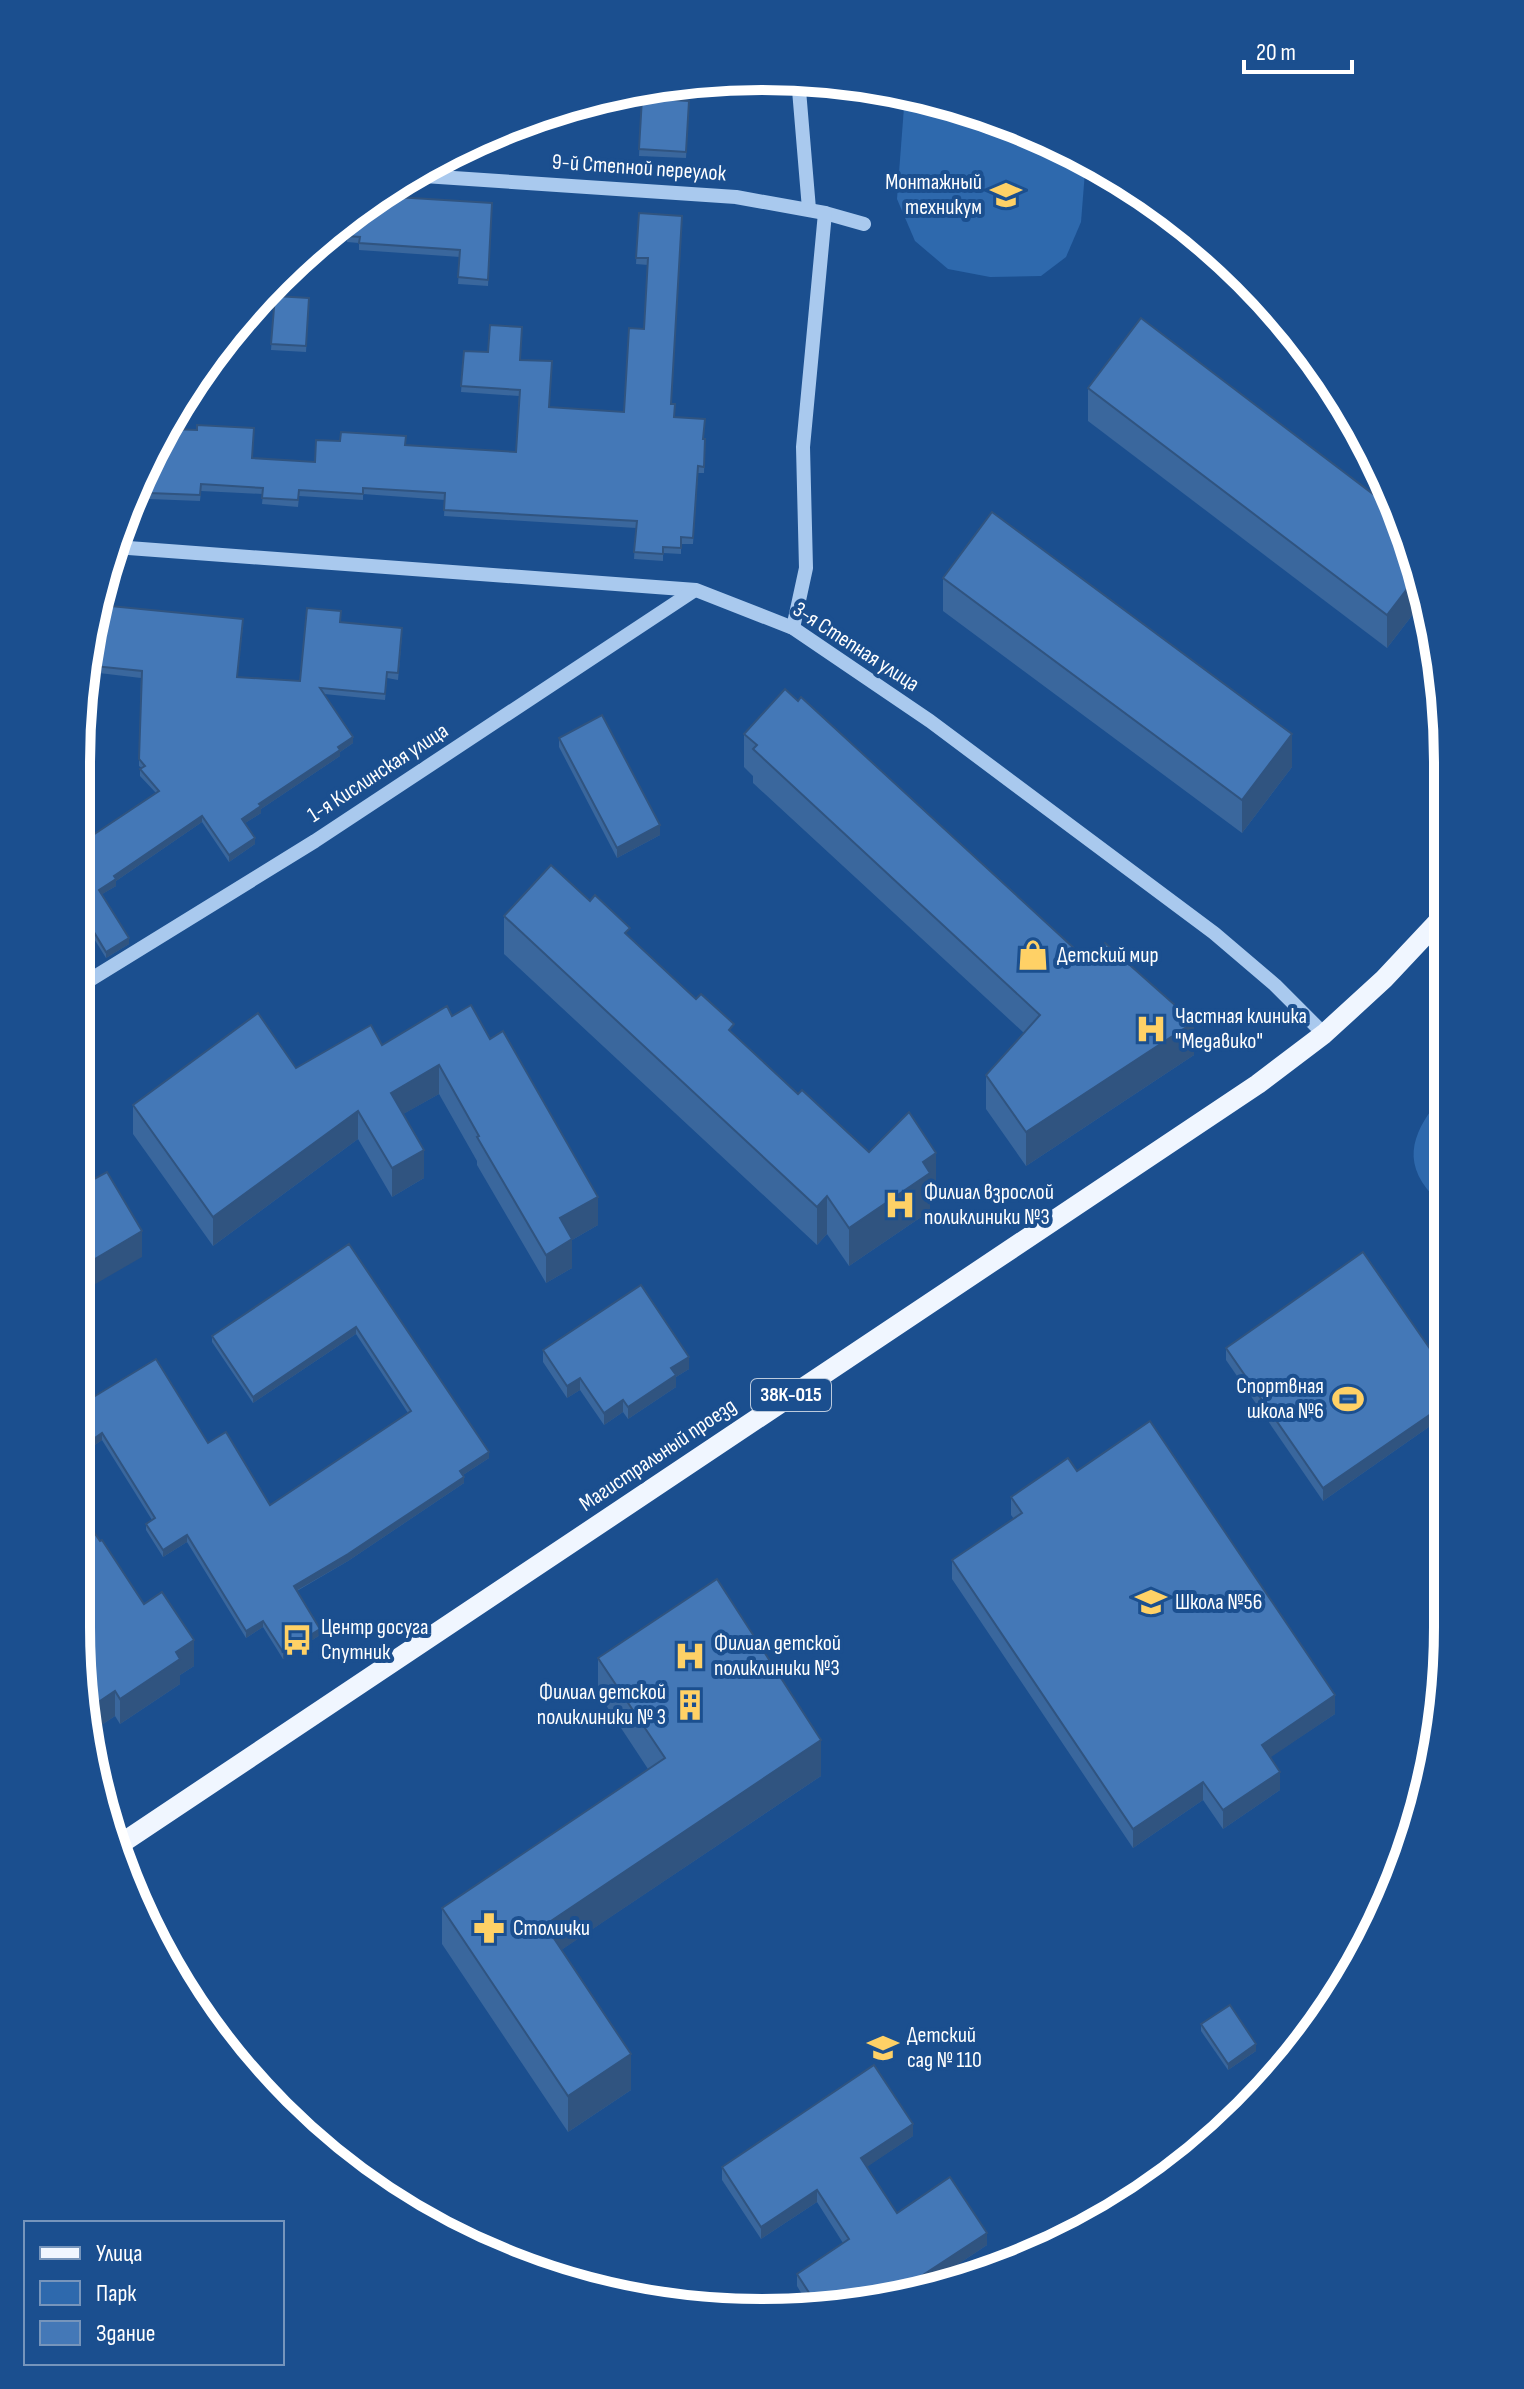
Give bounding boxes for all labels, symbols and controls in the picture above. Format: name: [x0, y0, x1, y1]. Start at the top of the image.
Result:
scale bar: [1244, 24, 1352, 74]
text: 20 m: [1256, 38, 1296, 67]
street label: 9-й Степной переулок: [551, 148, 728, 188]
place label: Монтажный техникум: [885, 169, 982, 221]
school or university icon: Монтажный техникум: [989, 178, 1023, 212]
street label: 3-я Степная улица: [788, 596, 924, 698]
street label: 1-я Кислинская улица: [303, 717, 453, 829]
shop icon: Детский мир: [1016, 938, 1050, 972]
place label: Детский мир: [1057, 942, 1159, 969]
place label: Частная клиника "Медавико": [1175, 1003, 1307, 1055]
hospital icon: Частная клиника "Медавико": [1134, 1012, 1168, 1046]
place label: Филиал взрослой поликлиники №3: [924, 1179, 1054, 1231]
hospital icon: Филиал взрослой поликлиники №3: [883, 1188, 917, 1222]
place label: Спортвная школа №6: [1236, 1373, 1324, 1425]
road number: 38К-015: [751, 1379, 831, 1411]
sports icon: Спортвная школа №6: [1331, 1382, 1365, 1416]
street label: Магистральный проезд: [574, 1393, 742, 1517]
school or university icon: Школа №56: [1134, 1585, 1168, 1619]
place label: Школа №56: [1175, 1589, 1262, 1616]
place label: Центр досуга Спутник: [321, 1614, 429, 1666]
bus stop icon: Центр досуга Спутник: [280, 1623, 314, 1657]
place label: Филиал детской поликлиники №3: [714, 1630, 841, 1682]
hospital icon: Филиал детской поликлиники №3: [673, 1639, 707, 1673]
place label: Филиал детской поликлиники № 3: [537, 1679, 666, 1731]
building icon: Филиал детской поликлиники № 3: [673, 1688, 707, 1722]
pharmacy icon: Столички: [472, 1911, 506, 1945]
place label: Столички: [513, 1915, 590, 1942]
place label: Детский сад № 110: [907, 2022, 982, 2074]
school or university icon: Детский сад № 110: [866, 2031, 900, 2065]
legend: [24, 2221, 284, 2365]
text: Улица: [96, 2239, 142, 2268]
text: Парк: [96, 2279, 137, 2308]
text: Здание: [96, 2319, 155, 2348]

